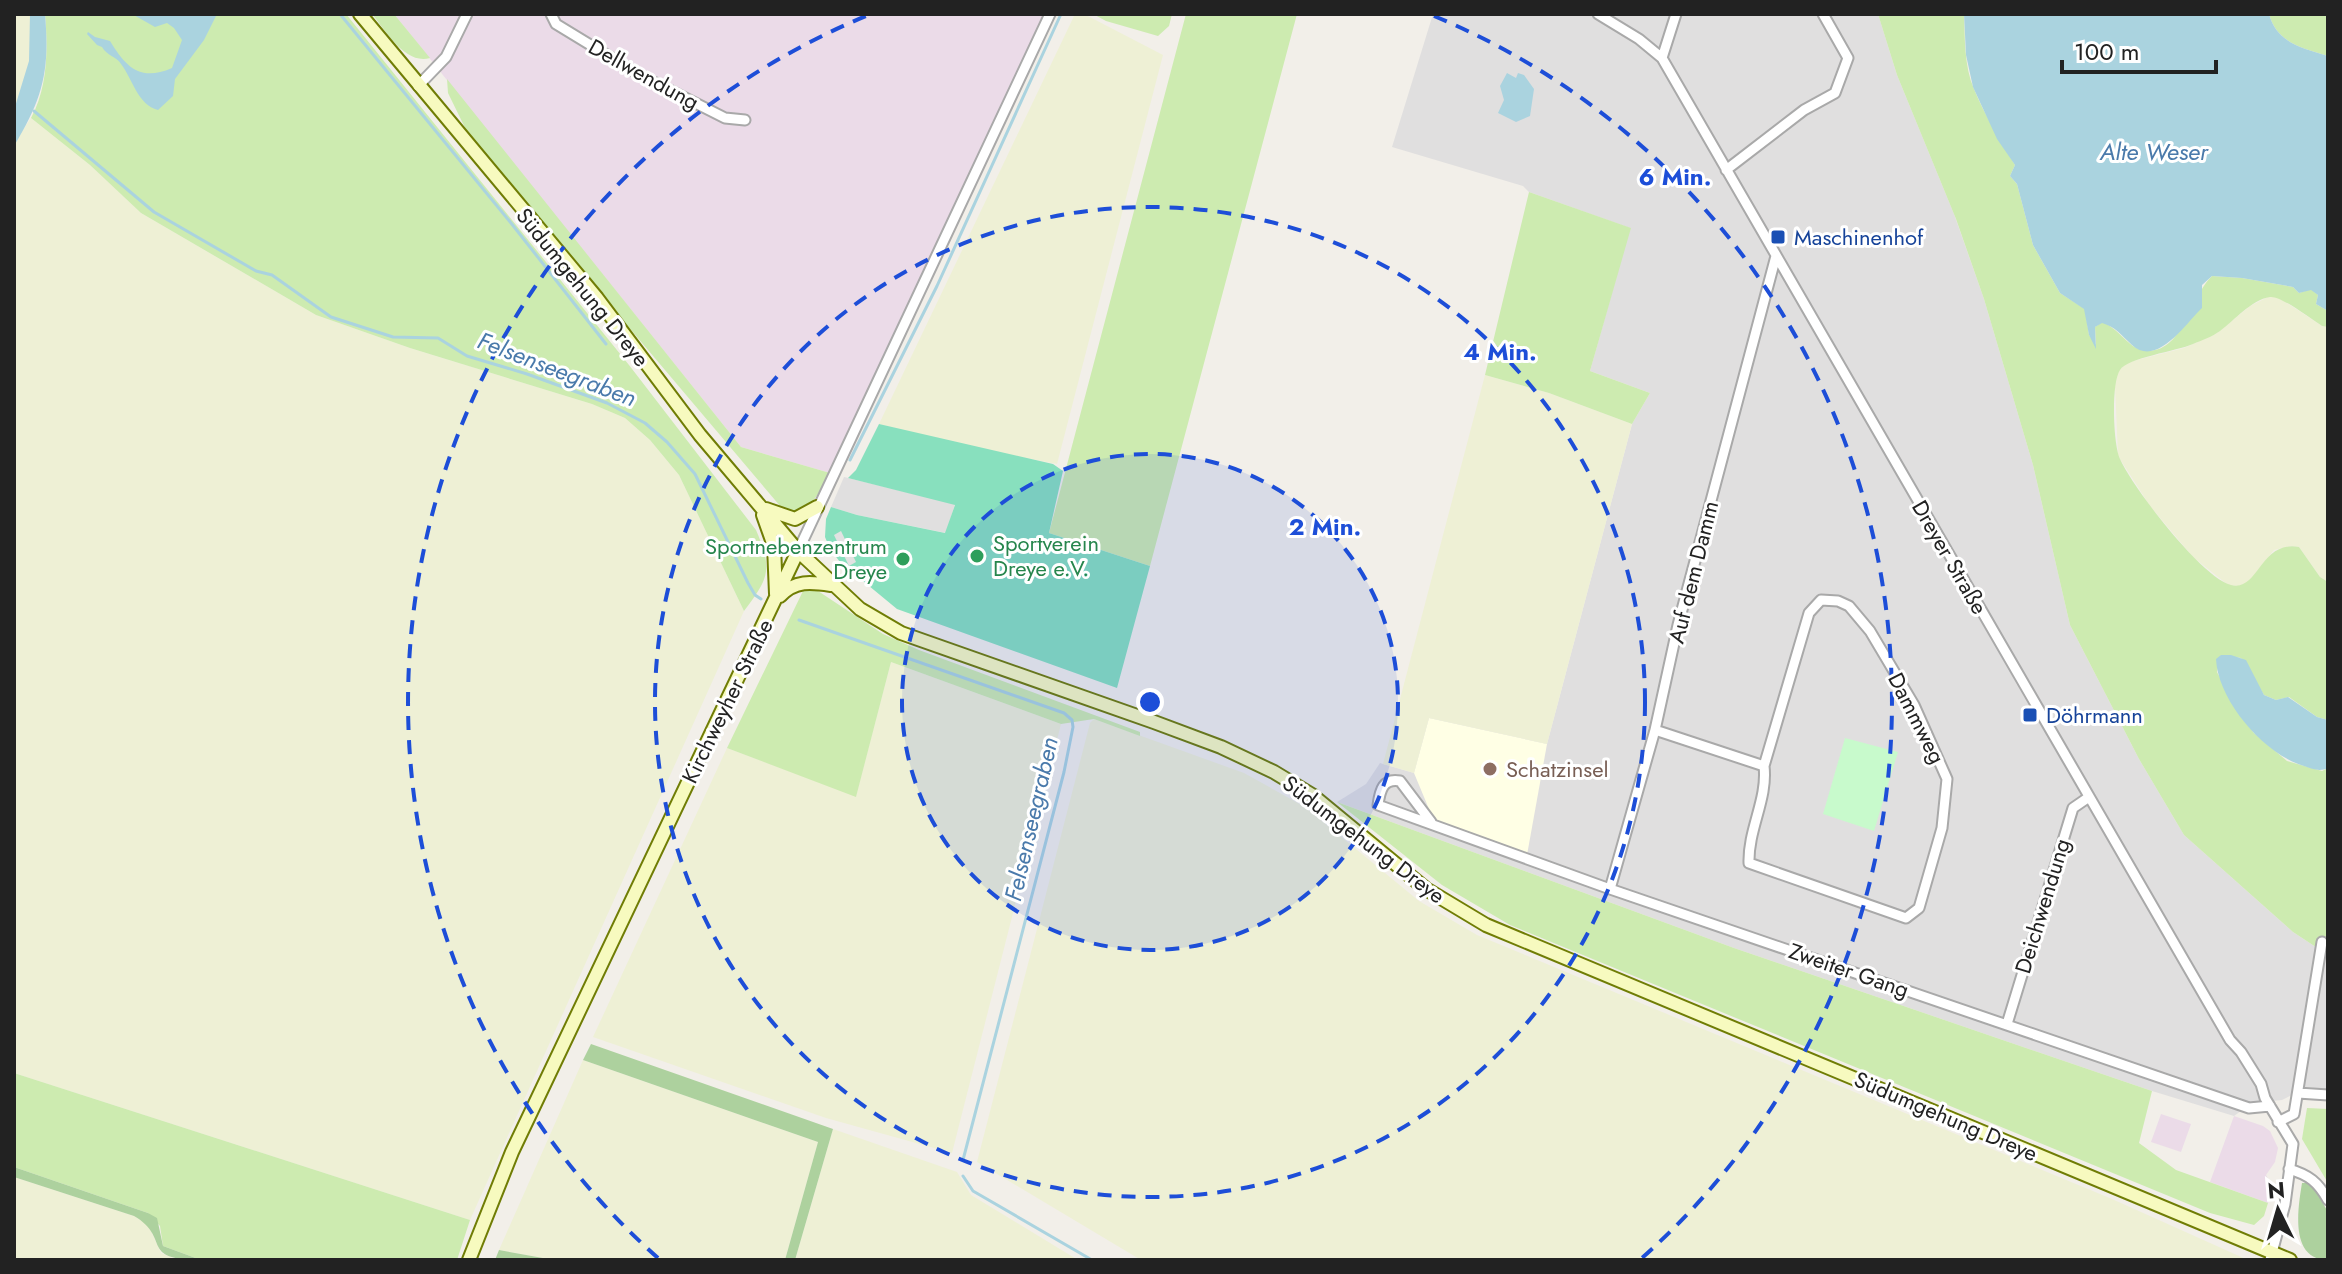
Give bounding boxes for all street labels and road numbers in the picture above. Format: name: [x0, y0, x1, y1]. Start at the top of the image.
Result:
street label: Dellwendung: [583, 30, 705, 118]
street label: Südumgehung Dreye: [509, 201, 657, 373]
street label: Dreyer Straße: [1904, 494, 1996, 620]
street label: Auf dem Damm: [1660, 497, 1726, 647]
street label: Kirchweyher Straße: [673, 614, 781, 788]
street label: Dammweg: [1880, 667, 1954, 769]
street label: Südumgehung Dreye: [1276, 767, 1452, 911]
street label: Deichwendung: [2006, 835, 2078, 977]
street label: Zweiter Gang: [1785, 935, 1913, 1005]
street label: Südumgehung Dreye: [1849, 1063, 2043, 1169]

